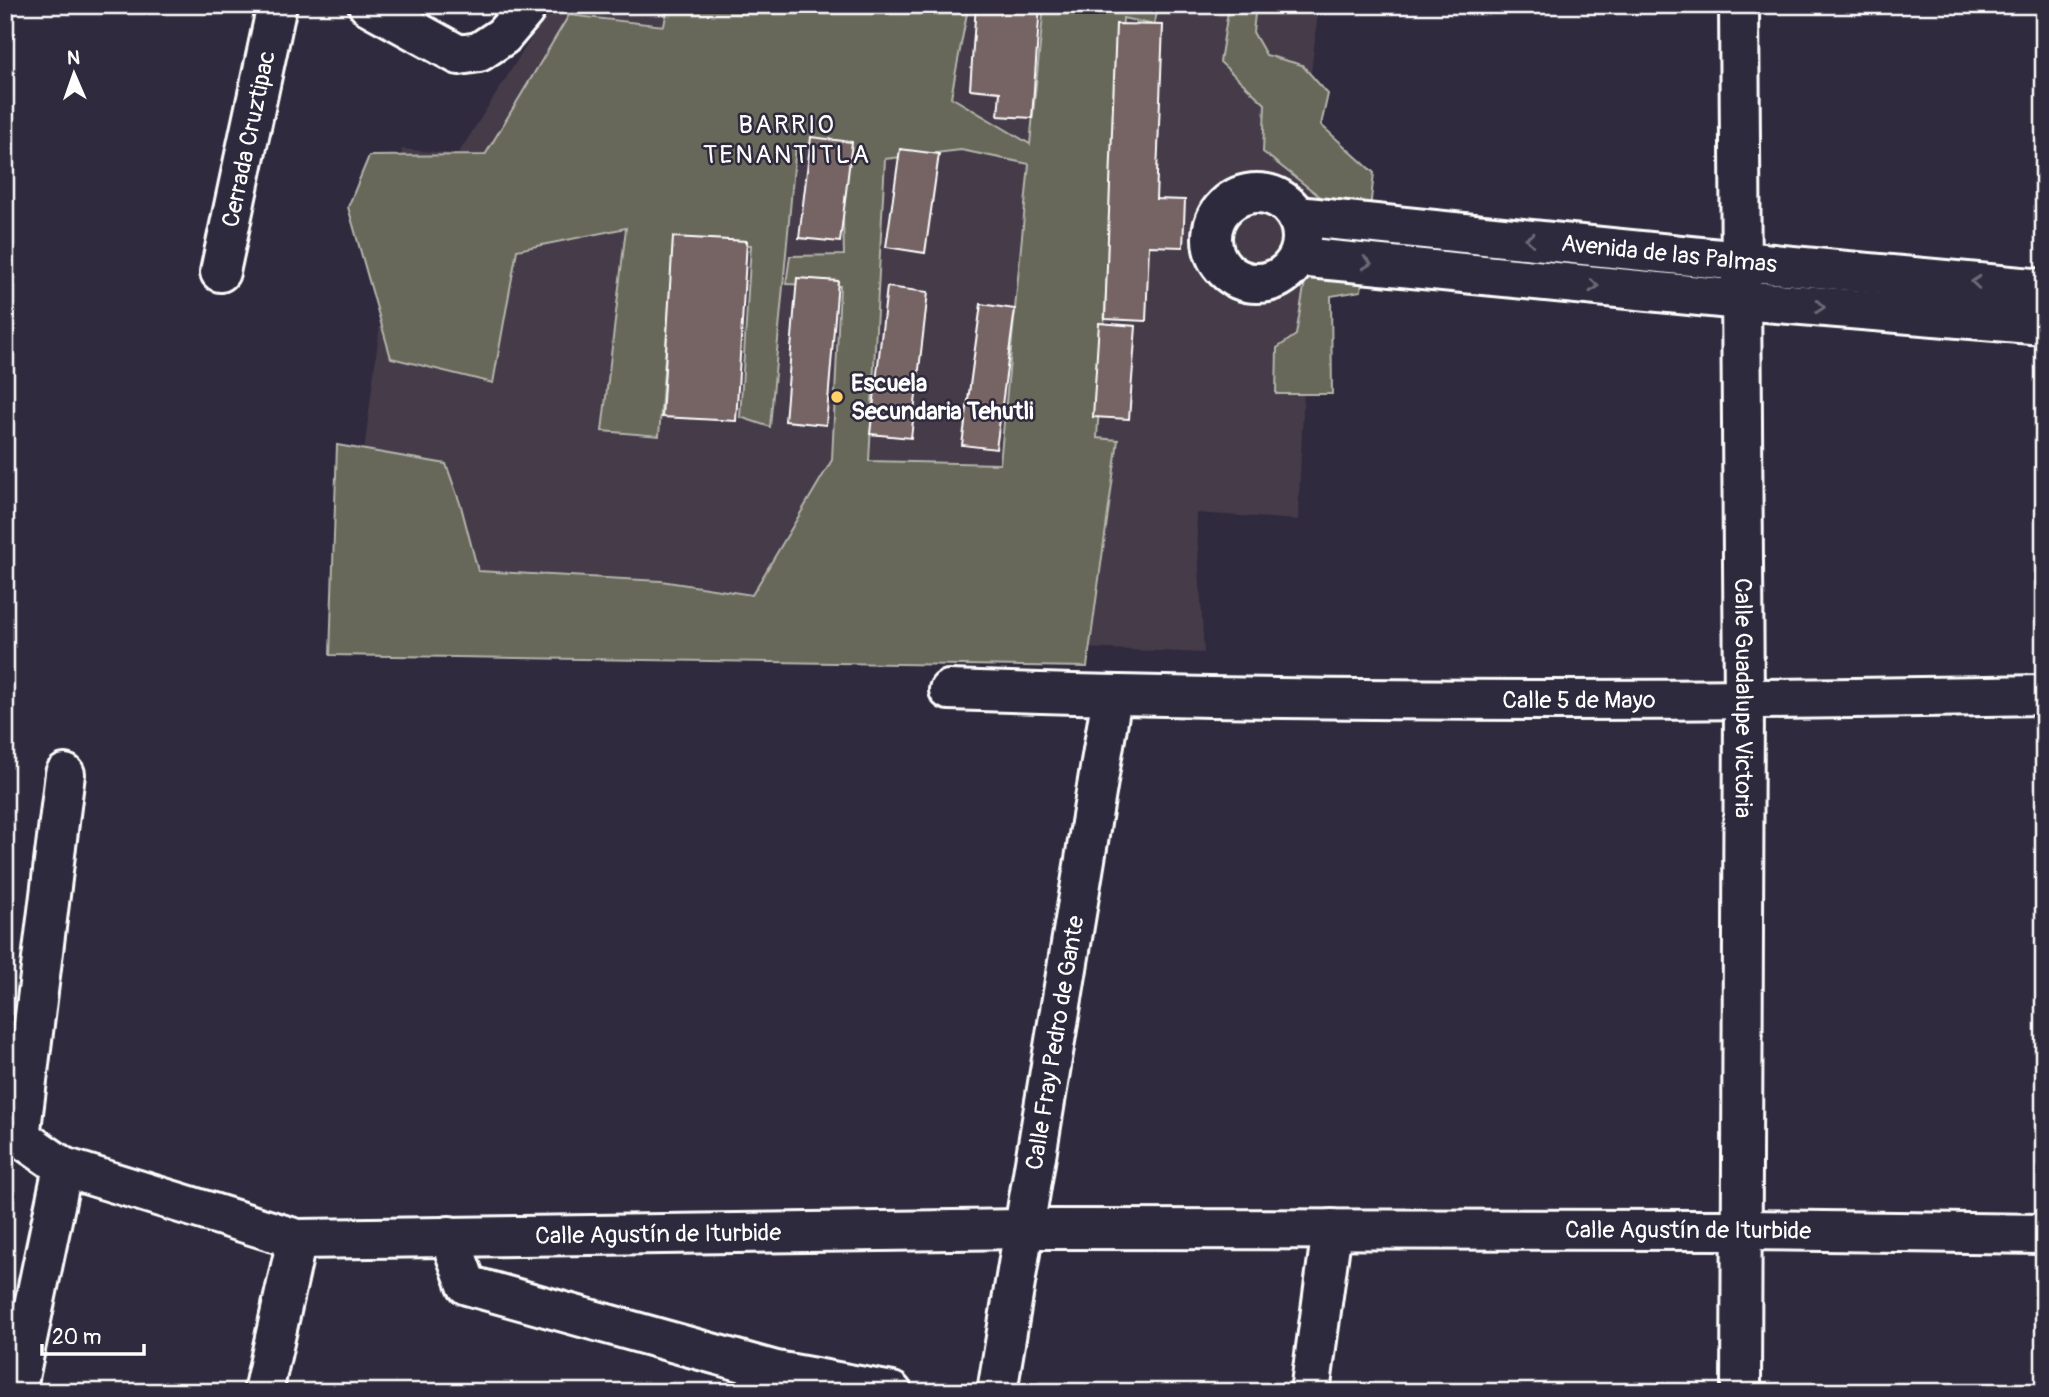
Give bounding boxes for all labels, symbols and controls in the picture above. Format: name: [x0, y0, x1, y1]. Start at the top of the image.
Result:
north arrow: [38, 38, 108, 108]
text: N: [67, 46, 80, 70]
street label: Cerrada Cruztipac: [216, 48, 282, 230]
district label: BARRIO TENANTITLA: [703, 109, 871, 171]
street label: Avenida de las Palmas: [1560, 229, 1778, 279]
one-way arrow: [1524, 232, 1536, 247]
one-way arrow: [1362, 255, 1373, 270]
one-way arrow: [1970, 275, 1982, 290]
one-way arrow: [1588, 278, 1599, 293]
one-way arrow: [1815, 299, 1826, 314]
place label: Escuela Secundaria Tehutli: [851, 369, 1034, 426]
marker: Escuela Secundaria Tehutli: [829, 389, 845, 405]
street label: Calle Guadalupe Victoria: [1728, 578, 1758, 818]
street label: Calle 5 de Mayo: [1502, 686, 1656, 715]
street label: Calle Fray Pedro de Gante: [1020, 913, 1091, 1172]
street label: Calle Agustín de Iturbide: [1565, 1216, 1812, 1246]
street label: Calle Agustín de Iturbide: [535, 1218, 782, 1251]
scale bar: [42, 1313, 144, 1357]
text: 20 m: [52, 1324, 101, 1351]

